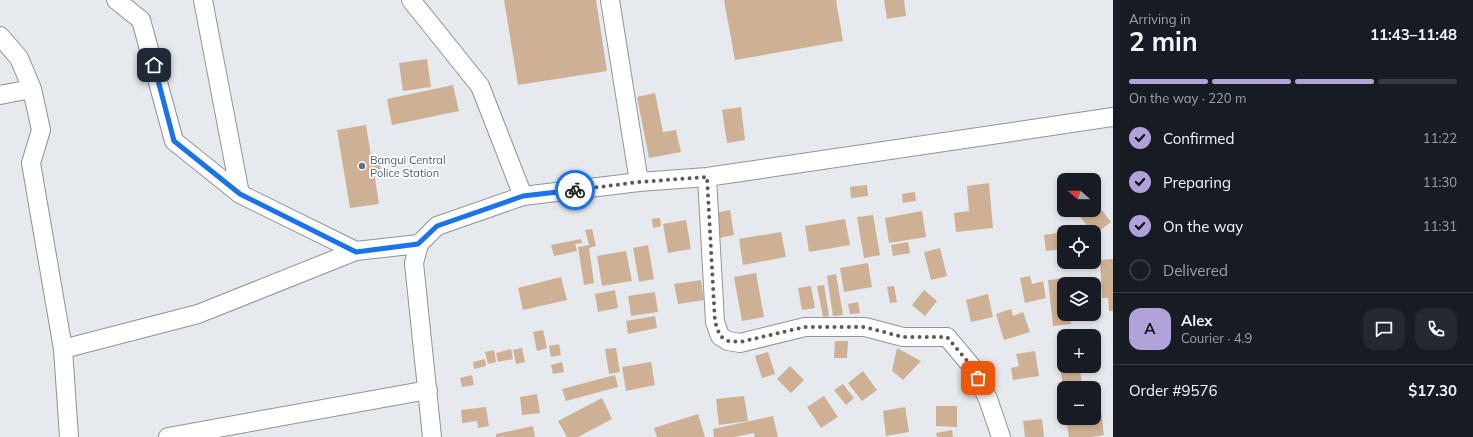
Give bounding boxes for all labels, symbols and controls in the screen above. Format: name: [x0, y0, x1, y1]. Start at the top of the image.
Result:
text: Arriving in: [1129, 11, 1191, 27]
text: 2 min: [1129, 25, 1198, 58]
text: 11:43–11:48: [1370, 25, 1457, 44]
pin: [137, 48, 171, 82]
icon: home: [143, 54, 165, 76]
text: On the way · 220 m: [1129, 90, 1246, 106]
icon: check: [1129, 127, 1151, 149]
text: Confirmed: [1163, 129, 1234, 148]
text: 11:22: [1423, 130, 1457, 146]
place label: Bangui Central Police Station: [370, 153, 446, 180]
marker: Bangui Central Police Station: [357, 161, 367, 171]
courier: [555, 170, 595, 210]
icon: check: [1129, 171, 1151, 193]
north arrow: [1057, 173, 1101, 217]
map controls: [1057, 173, 1101, 425]
text: Preparing: [1163, 173, 1231, 192]
text: 11:30: [1423, 174, 1457, 190]
icon: bike: [564, 179, 586, 201]
icon: check: [1129, 215, 1151, 237]
text: On the way: [1163, 217, 1243, 236]
text: 11:31: [1423, 218, 1457, 234]
button: locate: [1057, 225, 1101, 269]
text: Delivered: [1163, 261, 1228, 280]
button: layers: [1057, 277, 1101, 321]
button: chat: [1363, 308, 1405, 350]
button: phone: [1415, 308, 1457, 350]
text: Alex: [1181, 311, 1213, 330]
text: A: [1144, 319, 1156, 338]
button: +: [1057, 329, 1101, 373]
text: Courier · 4.9: [1181, 330, 1252, 346]
pin: [961, 361, 995, 395]
icon: bag: [967, 367, 989, 389]
button: −: [1057, 381, 1101, 425]
text: Order #9576: [1129, 381, 1217, 400]
text: $17.30: [1408, 381, 1457, 400]

